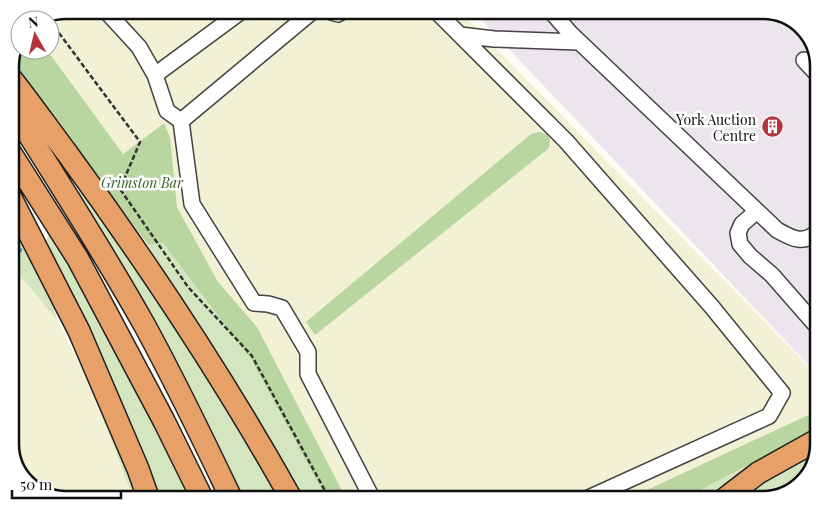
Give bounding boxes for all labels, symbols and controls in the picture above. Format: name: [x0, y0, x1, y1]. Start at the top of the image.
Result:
north arrow: [10, 10, 60, 60]
text: N: [27, 12, 39, 32]
place label: York Auction Centre: [675, 110, 757, 145]
building icon: York Auction Centre: [760, 115, 784, 139]
park label: Grimston Bar: [101, 173, 184, 192]
scale bar: [12, 468, 121, 500]
text: 50 m: [20, 474, 53, 494]

